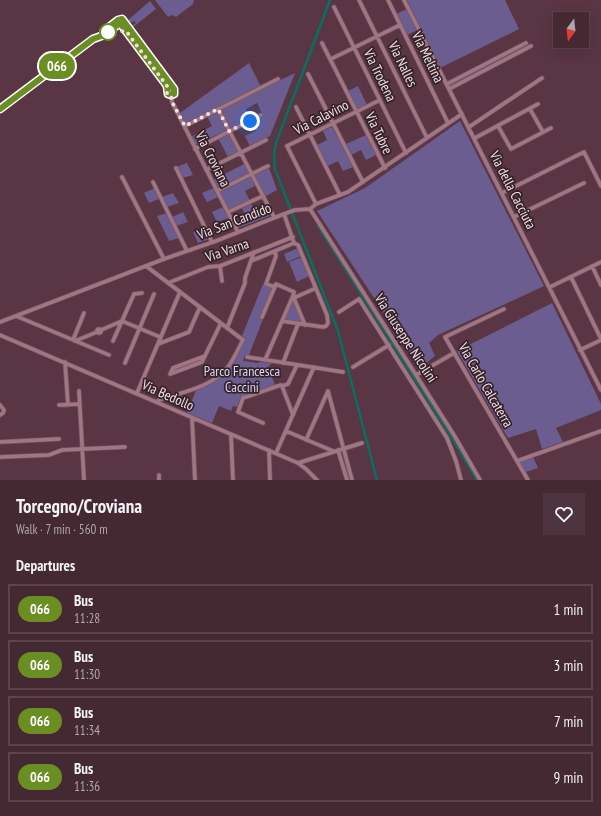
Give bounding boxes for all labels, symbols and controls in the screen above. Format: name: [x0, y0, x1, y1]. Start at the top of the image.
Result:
north arrow: [553, 12, 589, 48]
map controls: [553, 12, 589, 48]
unlabelled marker: [99, 23, 117, 41]
street label: Via Meltina: [407, 28, 448, 86]
street label: Via Nalles: [384, 37, 422, 90]
street label: Via Trodena: [359, 45, 400, 104]
line badge: 066: [34, 53, 80, 79]
text: 066: [47, 57, 67, 75]
street label: Via Calavino: [290, 95, 352, 139]
street label: Via Tubre: [361, 108, 397, 157]
your location: [240, 111, 260, 131]
street label: Via Croviana: [191, 127, 235, 190]
street label: Via della Cacciuta: [485, 147, 540, 232]
street label: Via San Candido: [193, 199, 274, 244]
street label: Via Varna: [202, 234, 251, 266]
street label: Via Giuseppe Nicolini: [370, 289, 441, 386]
street label: Via Carlo Calcaterra: [454, 339, 517, 430]
park label: Parco Francesca Caccini: [204, 362, 280, 396]
street label: Via Bedollo: [138, 375, 197, 414]
button: heart: [543, 493, 585, 535]
text: Torcegno/Croviana: [16, 494, 142, 518]
text: Walk · 7 min · 560 m: [16, 521, 108, 538]
text: Departures: [16, 556, 75, 575]
text: Bus: [74, 591, 93, 610]
text: 066: [30, 600, 50, 618]
text: 1 min: [553, 600, 583, 619]
text: 11:28: [74, 610, 100, 627]
text: Bus: [74, 647, 93, 666]
text: 066: [30, 656, 50, 674]
text: 3 min: [553, 656, 583, 675]
text: 11:30: [74, 666, 100, 683]
text: Bus: [74, 703, 93, 722]
text: 066: [30, 712, 50, 730]
text: 7 min: [554, 712, 583, 731]
text: 11:34: [74, 722, 100, 739]
text: Bus: [74, 759, 93, 778]
text: 066: [30, 768, 50, 786]
text: 9 min: [553, 768, 583, 787]
text: 11:36: [74, 778, 100, 795]

